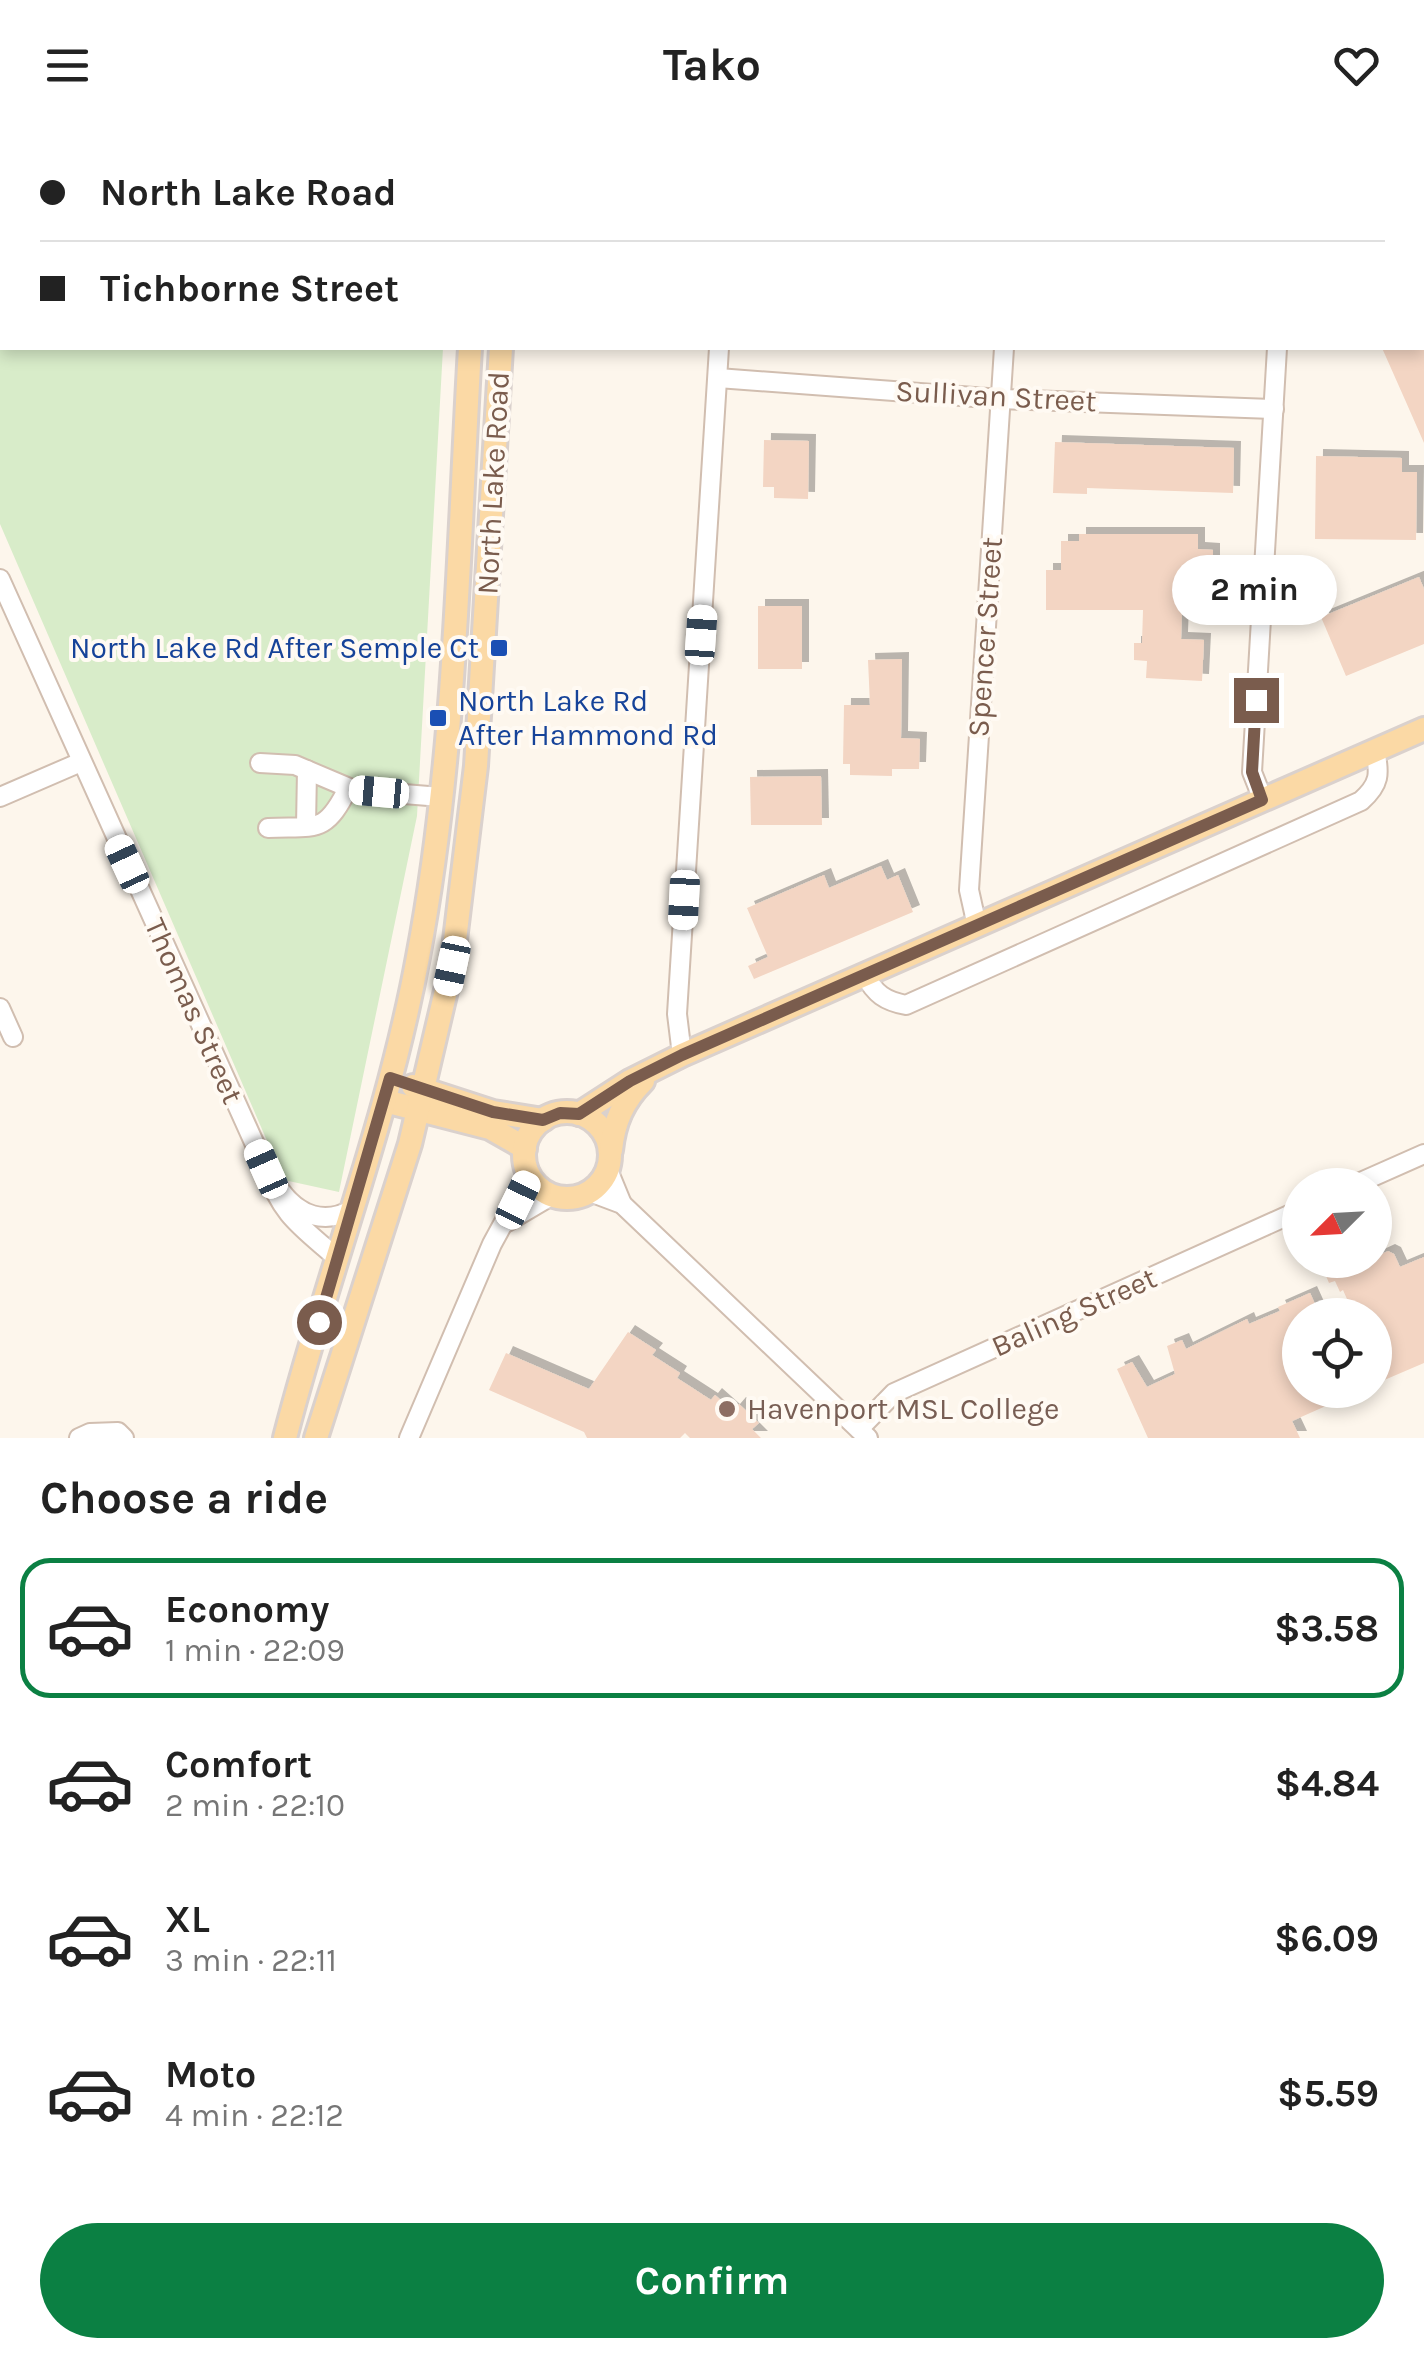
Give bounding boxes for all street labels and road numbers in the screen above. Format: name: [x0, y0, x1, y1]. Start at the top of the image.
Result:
street label: North Lake Road: [469, 371, 517, 595]
street label: Sullivan Street: [895, 373, 1097, 419]
street label: Spencer Street: [960, 536, 1010, 738]
street label: Thomas Street: [137, 913, 251, 1109]
street label: Baling Street: [986, 1260, 1162, 1364]

